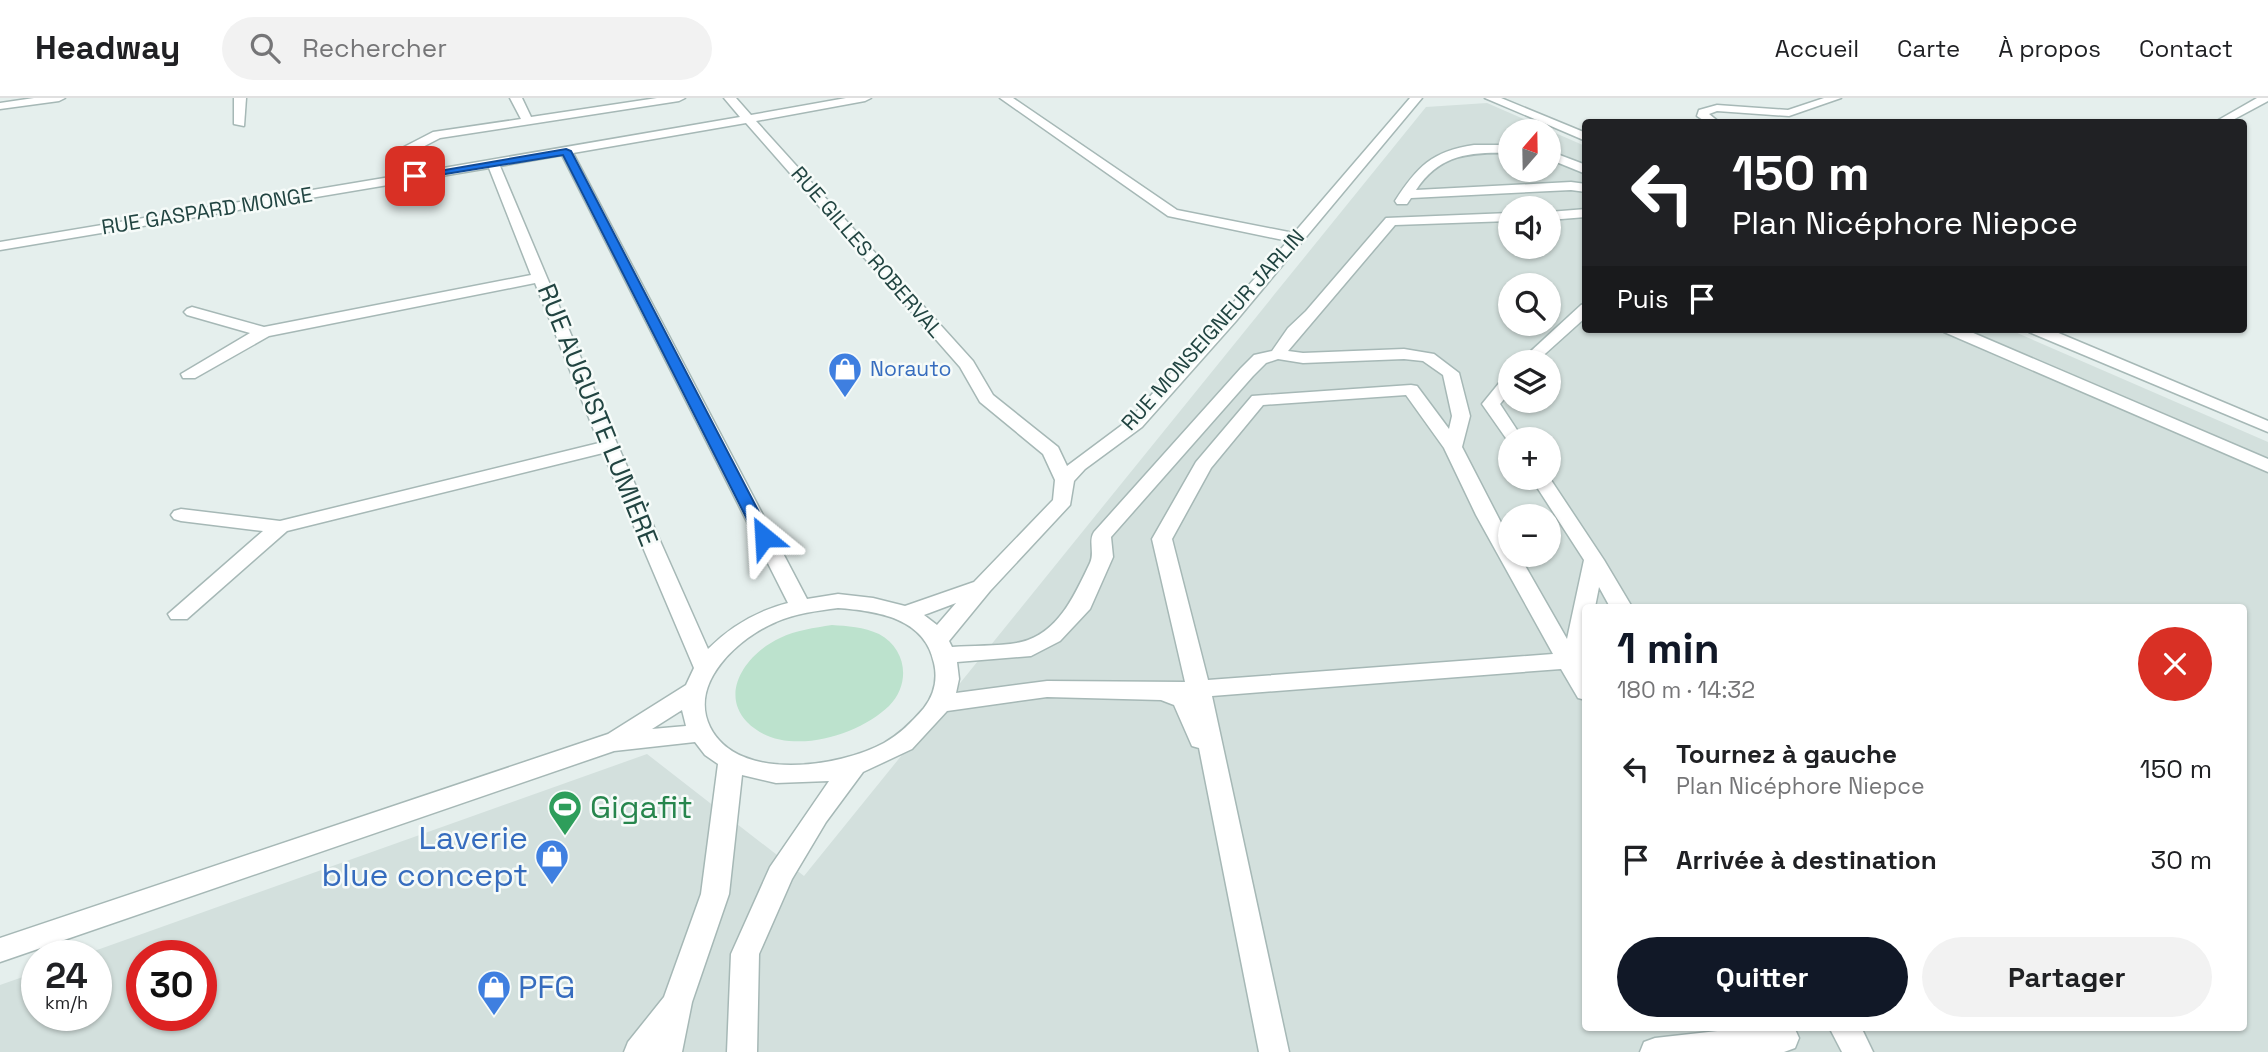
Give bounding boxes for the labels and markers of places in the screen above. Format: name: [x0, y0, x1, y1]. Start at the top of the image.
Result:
pin: [385, 146, 445, 206]
shop icon: Norauto: [826, 350, 864, 399]
place label: Norauto: [870, 355, 951, 382]
place label: Gigafit: [590, 787, 693, 827]
sports icon: Gigafit: [546, 788, 584, 837]
place label: Laverie blue concept: [321, 818, 528, 895]
shop icon: Laverie blue concept: [533, 837, 571, 886]
place label: PFG: [518, 967, 575, 1007]
shop icon: PFG: [475, 968, 513, 1017]

